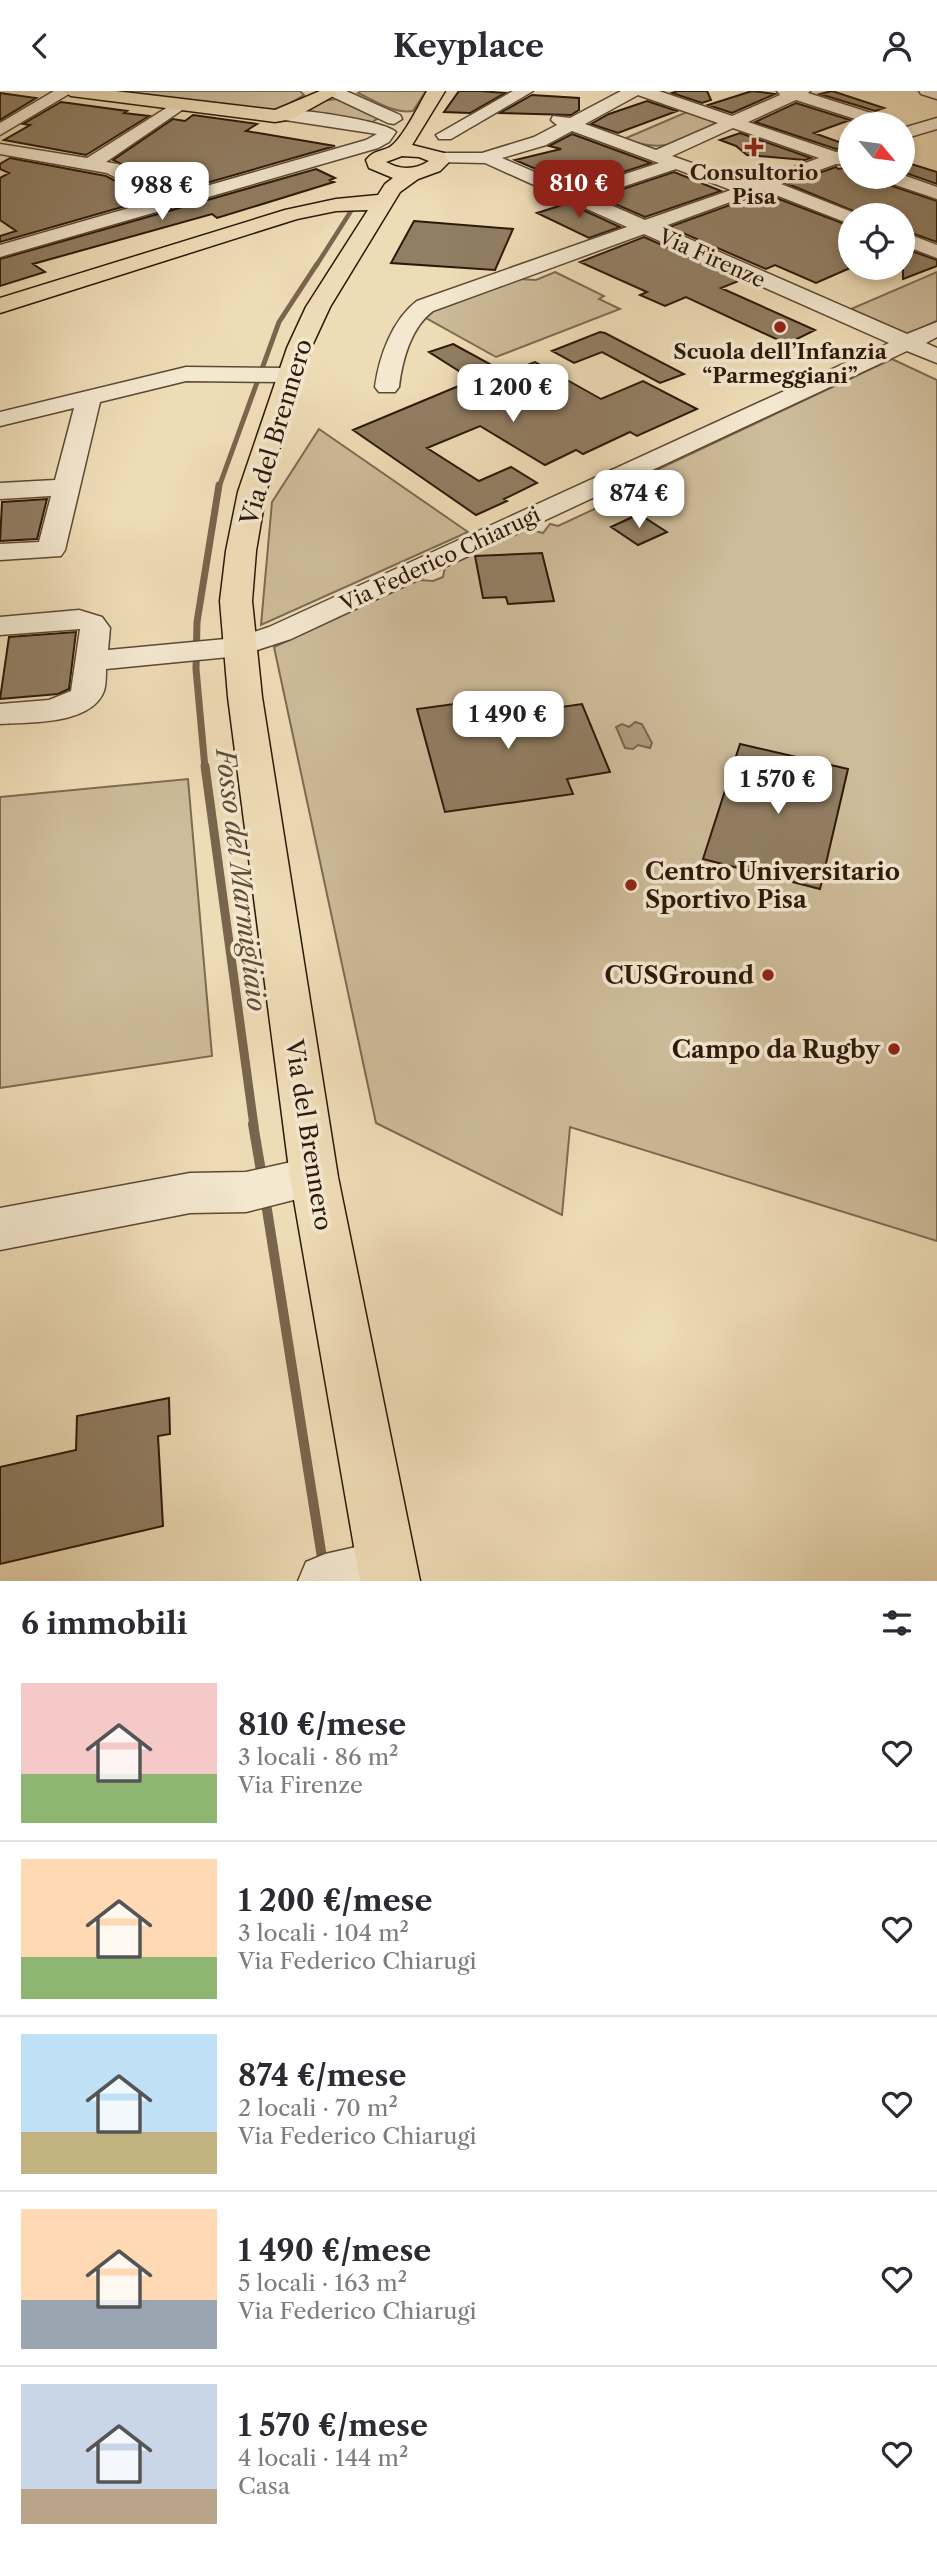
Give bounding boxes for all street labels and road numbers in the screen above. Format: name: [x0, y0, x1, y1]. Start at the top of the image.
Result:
street label: Via Firenze: [654, 223, 769, 293]
street label: Via del Brennero: [234, 336, 318, 529]
street label: Via Federico Chiarugi: [335, 502, 544, 617]
street label: Via del Brennero: [279, 1036, 338, 1233]

